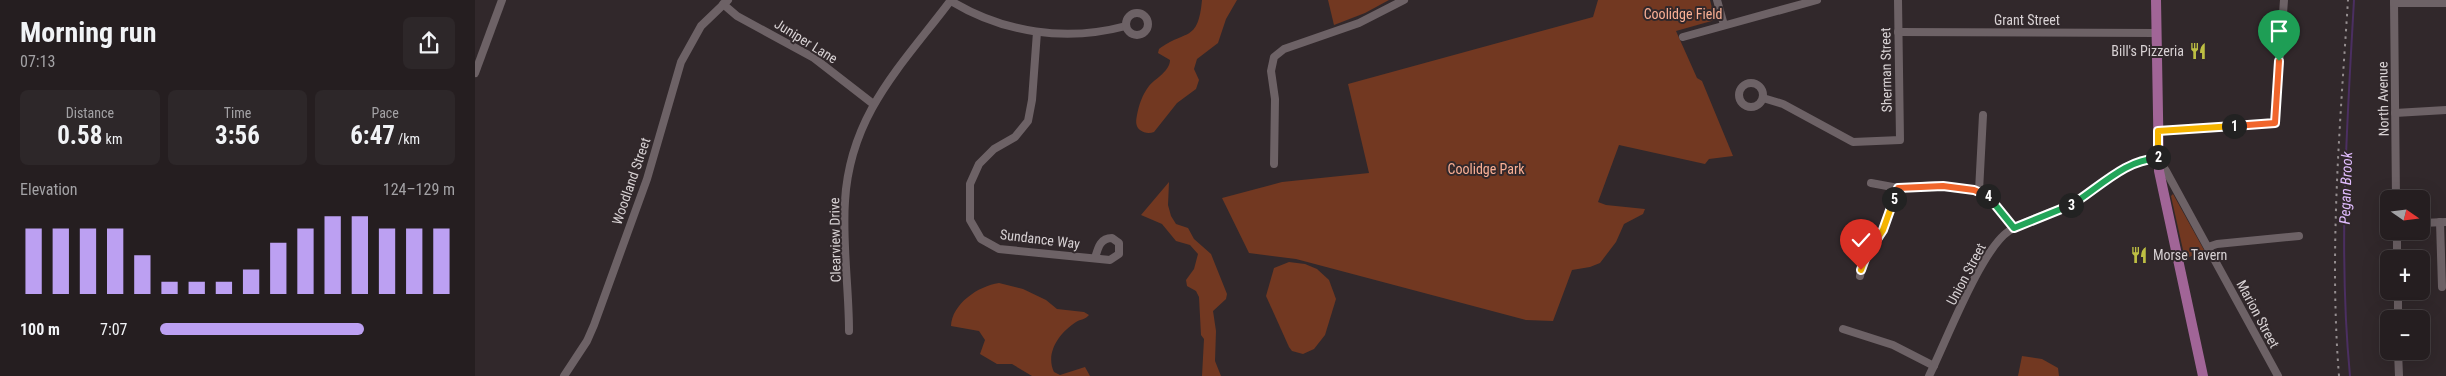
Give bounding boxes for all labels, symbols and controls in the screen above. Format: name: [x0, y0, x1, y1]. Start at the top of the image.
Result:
park label: Coolidge Field: [1644, 6, 1722, 22]
pin: [2258, 10, 2300, 61]
street label: Grant Street: [1994, 12, 2060, 28]
street label: Juniper Lane: [772, 15, 841, 67]
text: Morning run: [20, 16, 156, 49]
button: share: [403, 17, 455, 69]
icon: arrive: [2265, 17, 2293, 45]
street label: Sherman Street: [1877, 27, 1895, 113]
restaurant icon: Bill's Pizzeria: [2188, 41, 2208, 61]
place label: Bill's Pizzeria: [2111, 43, 2184, 59]
text: 07:13: [20, 52, 55, 71]
street label: North Avenue: [2374, 61, 2392, 137]
text: Distance: [66, 105, 114, 121]
text: Time: [224, 105, 251, 121]
text: Pace: [371, 105, 399, 121]
pin: 1: [2221, 114, 2247, 138]
text: 1: [2231, 118, 2238, 134]
text: 0.58: [57, 121, 102, 150]
text: 3:56: [215, 121, 260, 150]
text: 6:47: [350, 121, 395, 150]
text: km: [102, 131, 122, 147]
text: /km: [395, 131, 420, 147]
street label: Woodland Street: [609, 135, 653, 227]
pin: 2: [2145, 144, 2171, 170]
text: 2: [2155, 149, 2162, 165]
water label: Pegan Brook: [2336, 151, 2356, 225]
park label: Coolidge Park: [1447, 161, 1525, 177]
text: Elevation: [20, 180, 78, 199]
text: 124–129 m: [383, 180, 455, 199]
pin: 4: [1975, 184, 2001, 208]
pin: 5: [1881, 186, 1907, 212]
text: 4: [1985, 188, 1992, 204]
north arrow: [2380, 190, 2430, 240]
map controls: [2380, 190, 2430, 360]
text: 5: [1891, 191, 1898, 207]
pin: 3: [2059, 192, 2083, 218]
street label: Clearview Drive: [826, 197, 844, 283]
text: 3: [2068, 197, 2075, 213]
pin: [1840, 219, 1882, 270]
street label: Sundance Way: [999, 226, 1081, 252]
icon: check: [1847, 226, 1875, 254]
street label: Union Street: [1943, 240, 1989, 308]
restaurant icon: Morse Tavern: [2129, 245, 2149, 265]
place label: Morse Tavern: [2153, 247, 2227, 263]
button: +: [2380, 250, 2430, 300]
street label: Marion Street: [2233, 277, 2283, 351]
button: −: [2380, 310, 2430, 360]
text: 100 m: [20, 320, 60, 339]
text: 7:07: [100, 320, 127, 339]

